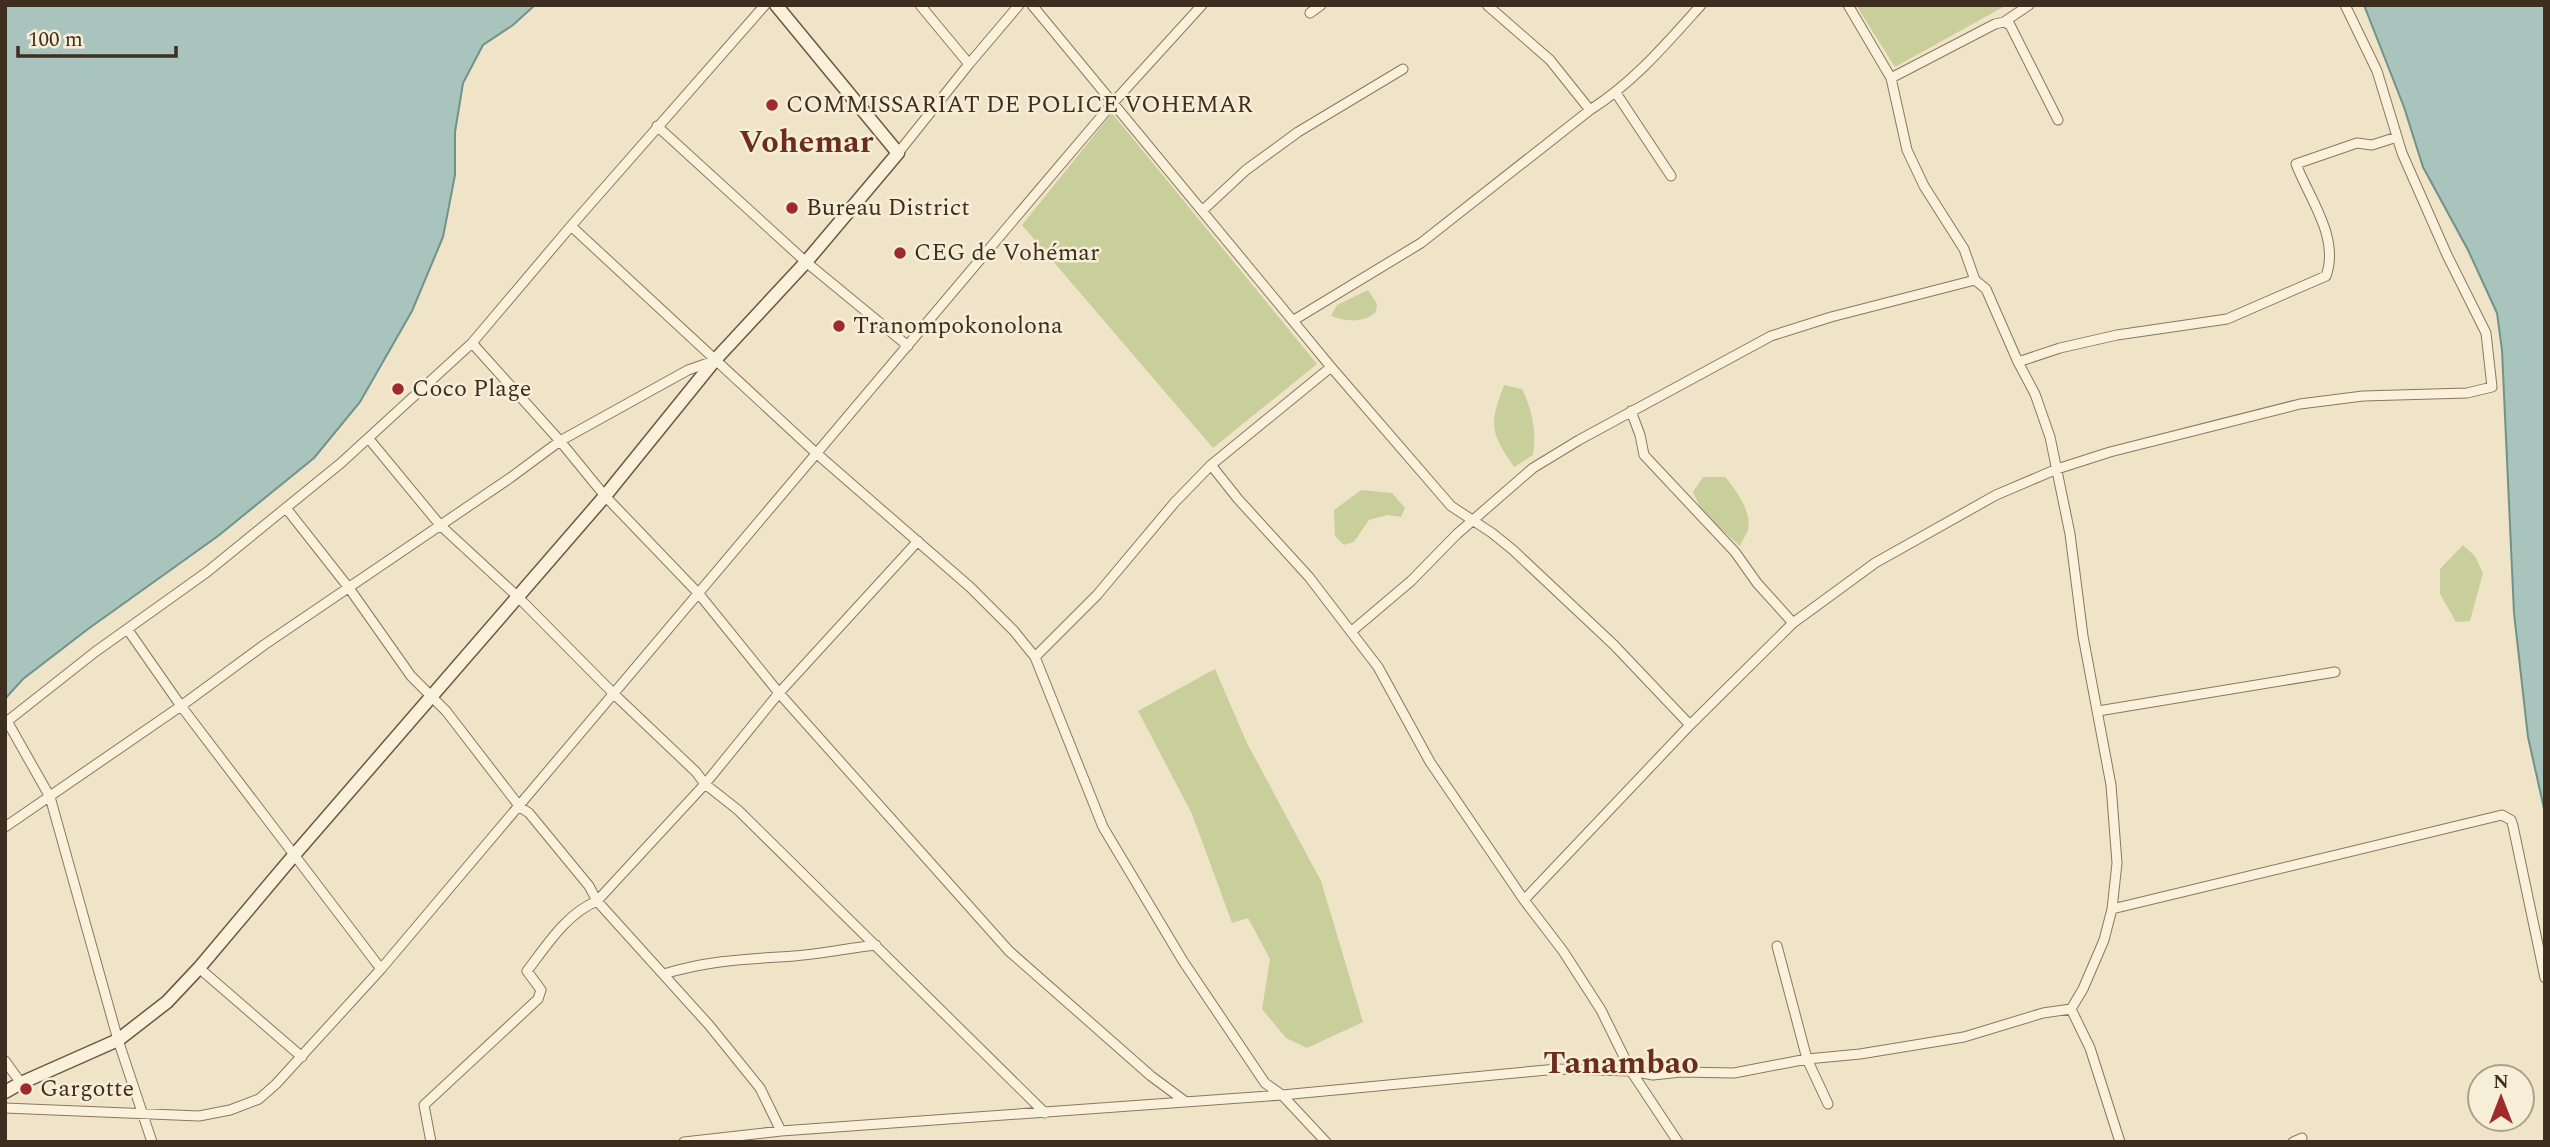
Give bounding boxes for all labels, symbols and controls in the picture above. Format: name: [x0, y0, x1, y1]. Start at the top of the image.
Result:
scale bar: [18, 14, 175, 58]
text: 100 m: [28, 24, 83, 56]
place label: COMMISSARIAT DE POLICE VOHEMAR: [786, 87, 1253, 123]
marker: COMMISSARIAT DE POLICE VOHEMAR: [764, 97, 780, 113]
district label: Vohemar: [739, 118, 874, 167]
place label: Bureau District: [806, 190, 970, 226]
marker: Bureau District: [784, 200, 800, 216]
place label: CEG de Vohémar: [914, 235, 1099, 271]
marker: CEG de Vohémar: [892, 245, 908, 261]
place label: Tranompokonolona: [853, 308, 1063, 344]
marker: Tranompokonolona: [831, 318, 847, 334]
place label: Coco Plage: [412, 371, 531, 407]
marker: Coco Plage: [390, 381, 406, 397]
district label: Tanambao: [1543, 1039, 1699, 1088]
north arrow: [2466, 1063, 2536, 1133]
text: N: [2493, 1068, 2509, 1097]
place label: Gargotte: [40, 1071, 134, 1107]
marker: Gargotte: [18, 1081, 34, 1097]

